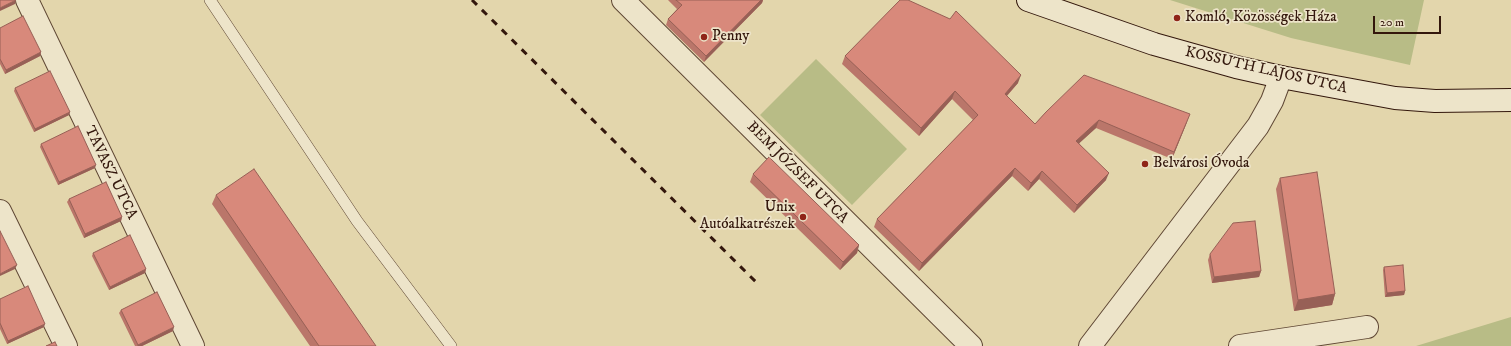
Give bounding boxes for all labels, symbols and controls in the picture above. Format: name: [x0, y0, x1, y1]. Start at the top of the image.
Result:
scale bar: [1375, 8, 1443, 34]
place label: Komló, Közösségek Háza: [1185, 9, 1337, 27]
marker: Komló, Közösségek Háza: [1172, 13, 1182, 23]
text: 20 m: [1380, 15, 1404, 30]
place label: Penny: [712, 28, 749, 46]
marker: Penny: [699, 32, 709, 42]
street label: KOSSUTH LAJOS UTCA: [1183, 44, 1349, 98]
street label: BEM JÓZSEF UTCA: [742, 118, 852, 228]
street label: TAVASZ UTCA: [80, 123, 140, 223]
place label: Belvárosi Óvoda: [1153, 155, 1249, 173]
marker: Belvárosi Óvoda: [1140, 159, 1150, 169]
place label: Unix Autóalkatrészek: [700, 199, 795, 234]
marker: Unix Autóalkatrészek: [798, 212, 808, 222]

